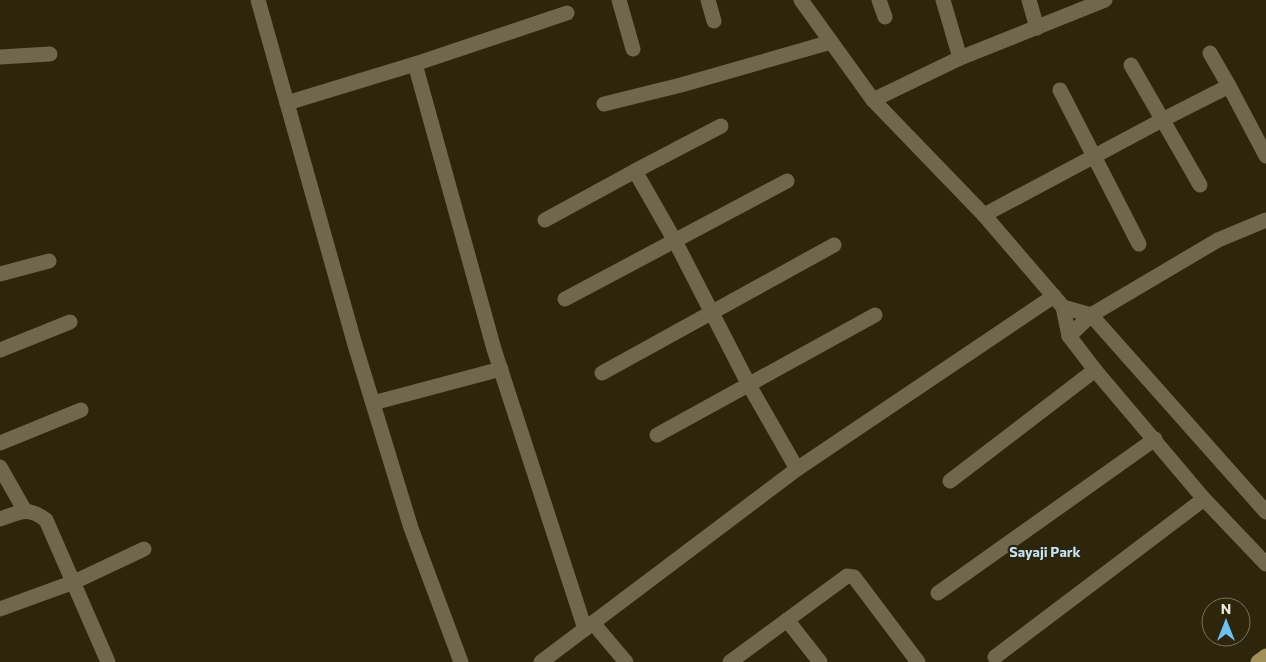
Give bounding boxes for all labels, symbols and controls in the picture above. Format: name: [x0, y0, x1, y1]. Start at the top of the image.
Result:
district label: Sayaji Park: [1009, 543, 1081, 560]
north arrow: [1201, 597, 1251, 647]
text: N: [1221, 600, 1231, 617]

